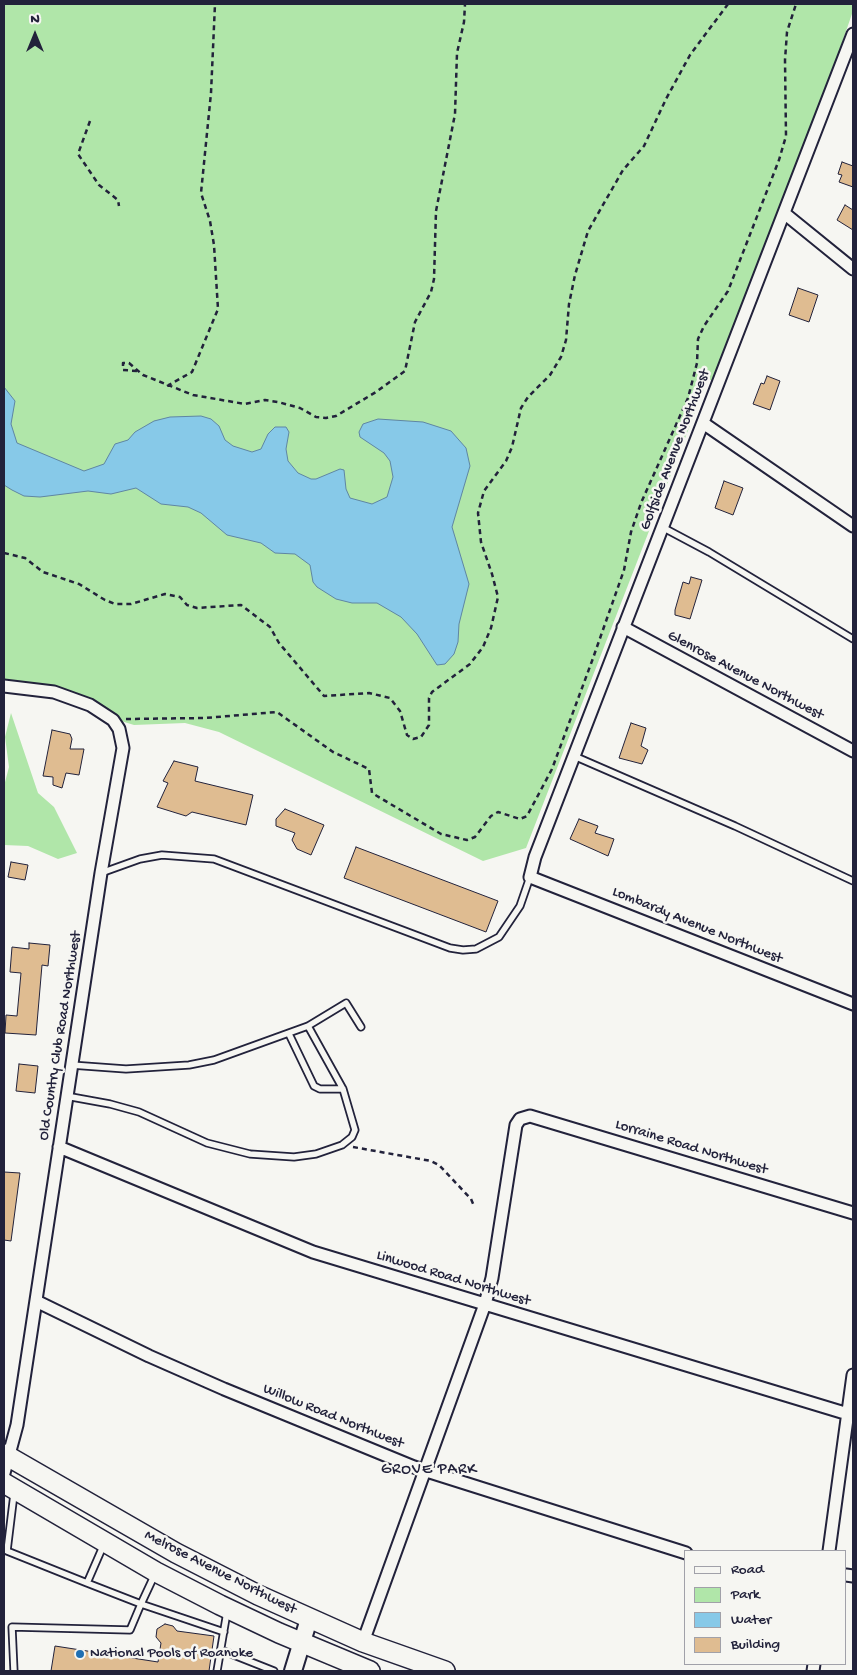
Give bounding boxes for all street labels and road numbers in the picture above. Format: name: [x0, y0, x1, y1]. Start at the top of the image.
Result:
street label: Golfside Avenue Northwest: [637, 367, 715, 533]
street label: Glenrose Avenue Northwest: [664, 627, 826, 725]
street label: Lombardy Avenue Northwest: [609, 884, 785, 968]
street label: Old Country Club Road Northwest: [36, 930, 86, 1142]
street label: Lorraine Road Northwest: [613, 1116, 769, 1180]
street label: Linwood Road Northwest: [374, 1247, 532, 1311]
street label: Willow Road Northwest: [260, 1381, 406, 1453]
street label: Melrose Avenue Northwest: [141, 1527, 299, 1619]

